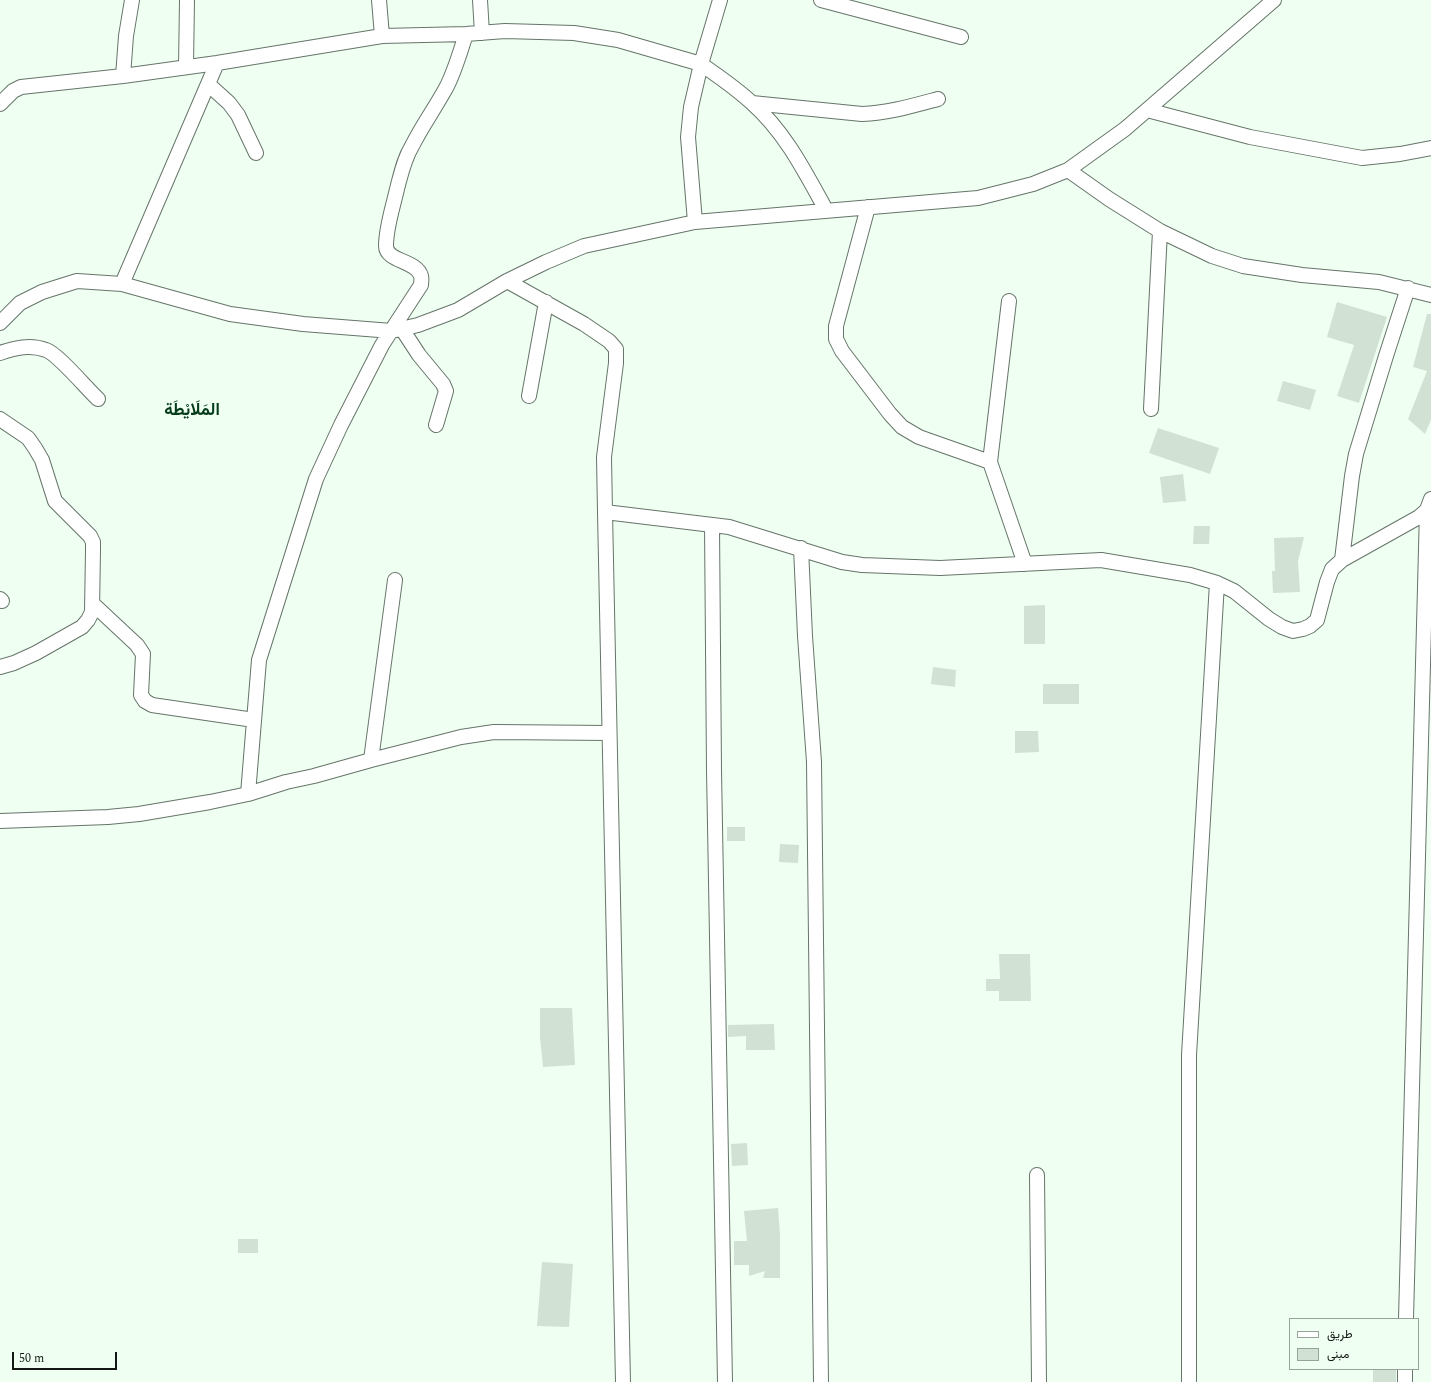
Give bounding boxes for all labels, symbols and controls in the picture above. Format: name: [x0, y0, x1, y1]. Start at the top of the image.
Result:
district label: المَلَايْطَة: [164, 402, 220, 422]
legend: [1289, 1318, 1419, 1370]
text: طريق: [1327, 1325, 1352, 1344]
scale bar: [14, 1344, 119, 1370]
text: مبنى: [1327, 1345, 1349, 1364]
text: 50 m: [19, 1349, 44, 1368]

